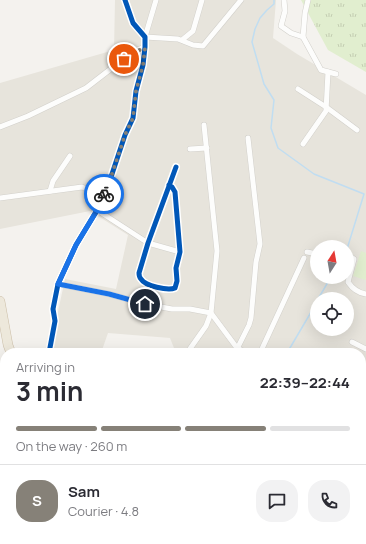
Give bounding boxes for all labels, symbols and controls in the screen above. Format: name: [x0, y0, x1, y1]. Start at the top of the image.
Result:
pin: [107, 42, 141, 76]
icon: bag: [113, 48, 135, 70]
courier: [84, 174, 124, 214]
icon: bike: [93, 183, 115, 205]
north arrow: [310, 240, 354, 284]
map controls: [310, 240, 354, 336]
pin: [128, 287, 162, 321]
button: locate: [310, 292, 354, 336]
icon: home: [134, 293, 156, 315]
text: Arriving in: [16, 358, 75, 376]
text: 22:39–22:44: [260, 372, 350, 393]
text: 3 min: [16, 373, 83, 409]
text: On the way · 260 m: [16, 437, 127, 455]
button: chat: [256, 480, 298, 522]
button: phone: [308, 480, 350, 522]
text: Sam: [68, 481, 100, 502]
text: S: [32, 490, 42, 511]
text: Courier · 4.8: [68, 502, 139, 520]

